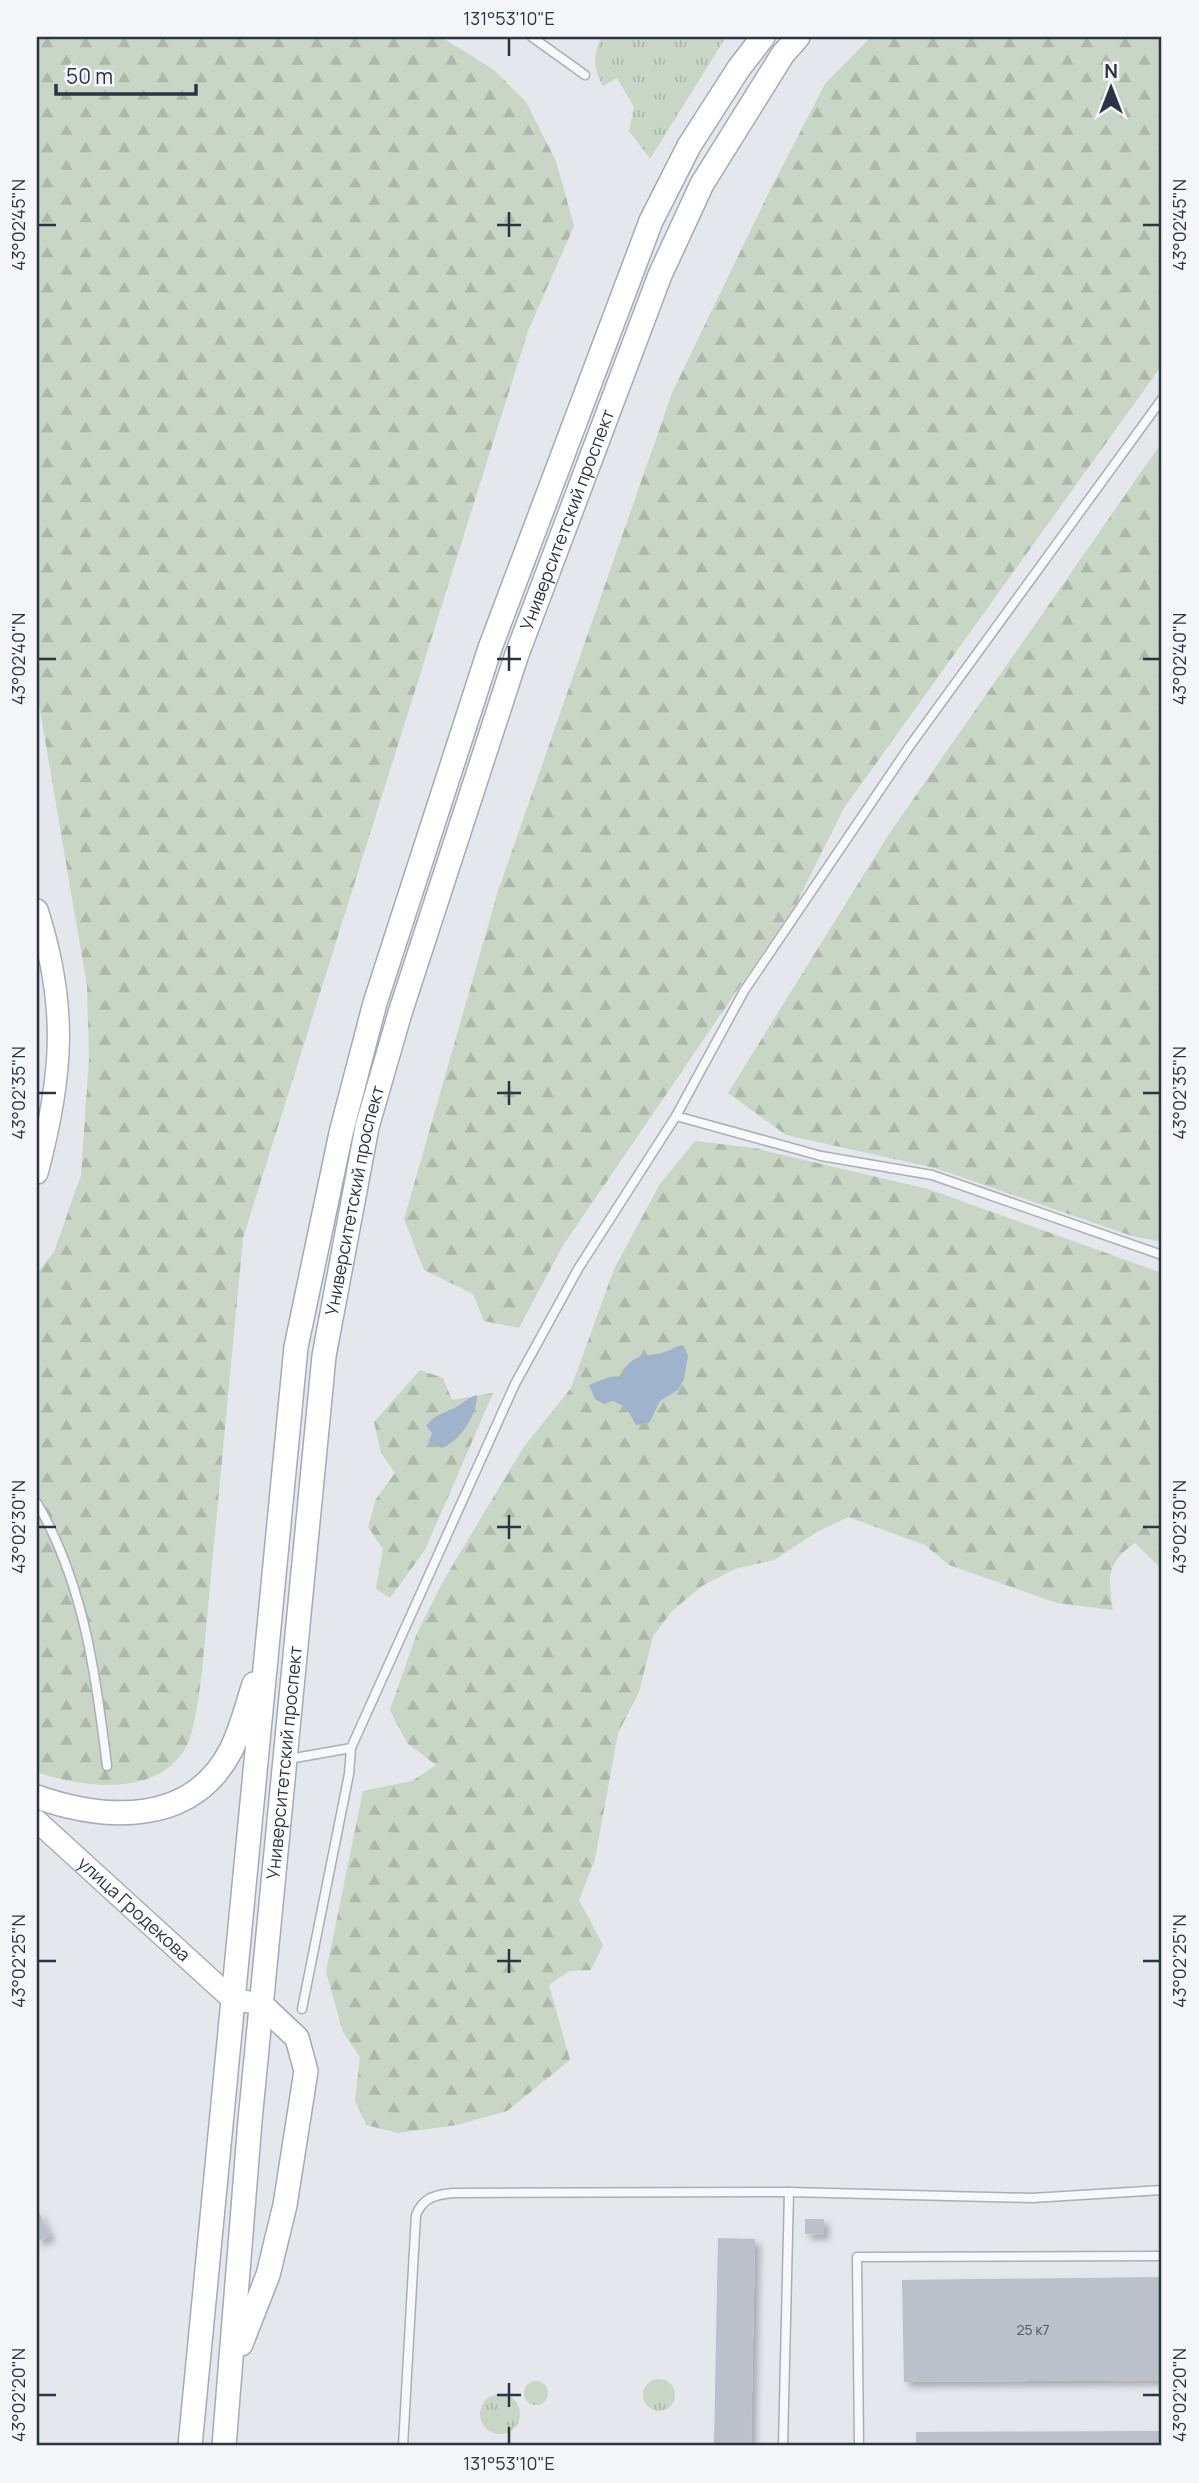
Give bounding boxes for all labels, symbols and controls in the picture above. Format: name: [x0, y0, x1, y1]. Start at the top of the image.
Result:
text: 131°53'10"E: [463, 6, 555, 30]
scale bar: [56, 52, 196, 96]
north arrow: [1076, 52, 1146, 122]
text: N: [1104, 58, 1118, 84]
text: 50 m: [66, 62, 113, 90]
text: 43°02'45"N: [6, 179, 30, 271]
text: 43°02'45"N: [1167, 179, 1191, 271]
street label: Университетский проспект: [514, 406, 619, 634]
text: 43°02'40"N: [6, 613, 30, 705]
text: 43°02'40"N: [1167, 613, 1191, 705]
text: 43°02'35"N: [6, 1046, 30, 1140]
text: 43°02'35"N: [1167, 1046, 1191, 1140]
street label: Университетский проспект: [319, 1082, 389, 1318]
text: 43°02'30"N: [6, 1480, 30, 1574]
text: 43°02'30"N: [1167, 1480, 1191, 1574]
street label: Университетский проспект: [260, 1645, 307, 1881]
street label: улица Гродекова: [73, 1851, 196, 1966]
text: 43°02'25"N: [6, 1914, 30, 2008]
text: 43°02'25"N: [1167, 1914, 1191, 2008]
house number: 25 к7: [1017, 2320, 1049, 2339]
text: 43°02'20"N: [6, 2348, 30, 2442]
text: 43°02'20"N: [1167, 2348, 1191, 2442]
text: 131°53'10"E: [463, 2451, 555, 2475]

